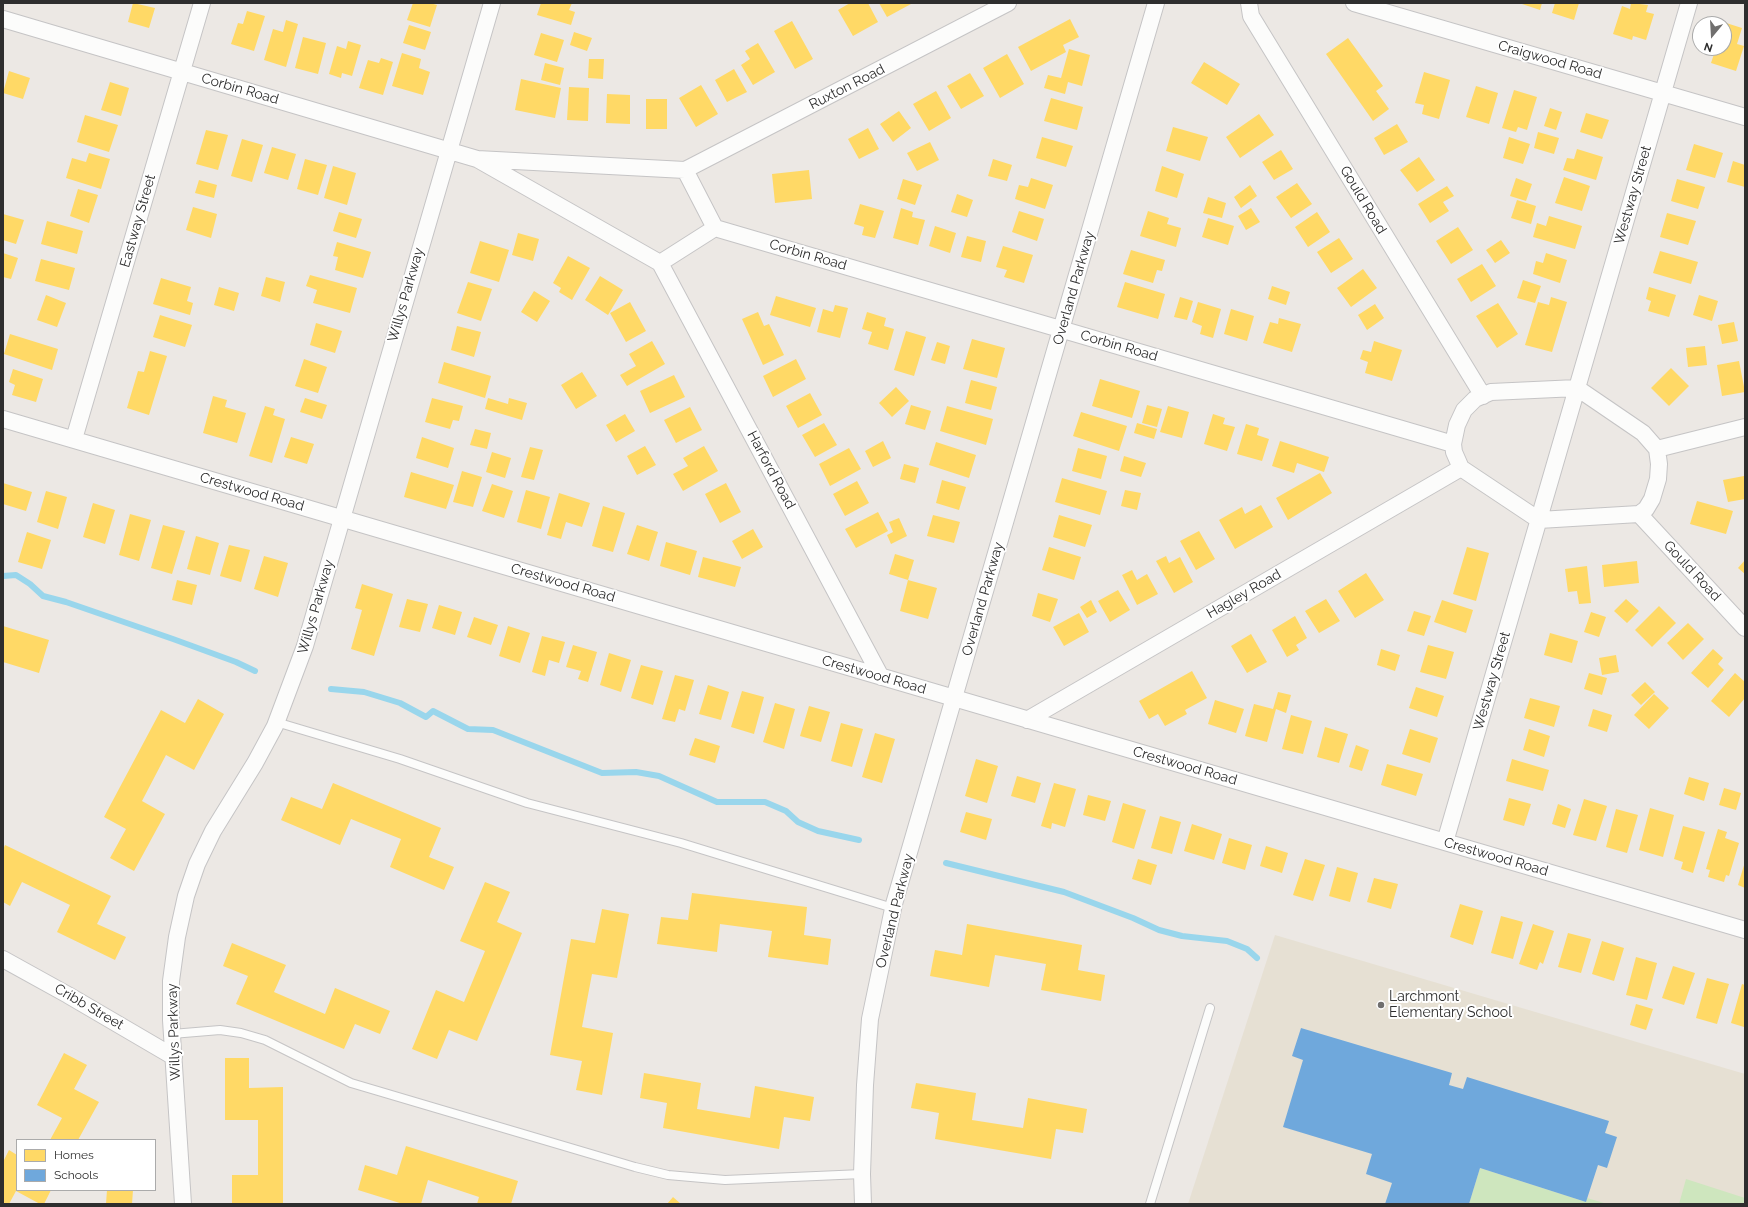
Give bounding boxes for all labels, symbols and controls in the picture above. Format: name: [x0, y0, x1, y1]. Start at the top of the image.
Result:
north arrow: [1692, 16, 1732, 56]
street label: Craigwood Road: [1496, 37, 1604, 83]
text: N: [1702, 39, 1714, 54]
street label: Ruxton Road: [806, 61, 888, 113]
street label: Corbin Road: [199, 70, 281, 108]
street label: Westway Street: [1611, 144, 1655, 246]
street label: Gould Road: [1336, 163, 1390, 237]
street label: Eastway Street: [117, 172, 159, 270]
street label: Overland Parkway: [1050, 229, 1098, 347]
street label: Corbin Road: [767, 236, 849, 274]
street label: Willys Parkway: [384, 246, 428, 344]
street label: Corbin Road: [1078, 327, 1160, 365]
street label: Harford Road: [743, 428, 799, 512]
street label: Crestwood Road: [198, 469, 306, 515]
street label: Gould Road: [1660, 537, 1724, 605]
street label: Overland Parkway: [959, 540, 1007, 658]
street label: Willys Parkway: [294, 558, 338, 656]
street label: Crestwood Road: [509, 560, 617, 606]
street label: Hagley Road: [1204, 566, 1284, 622]
street label: Westway Street: [1470, 630, 1514, 732]
street label: Crestwood Road: [820, 652, 928, 698]
street label: Crestwood Road: [1131, 743, 1239, 789]
street label: Crestwood Road: [1442, 834, 1550, 880]
street label: Overland Parkway: [873, 852, 917, 970]
street label: Cribb Street: [51, 980, 127, 1034]
street label: Willys Parkway: [164, 983, 184, 1081]
place label: Larchmont Elementary School: [1389, 989, 1512, 1022]
marker: Larchmont Elementary School: [1376, 1000, 1386, 1010]
legend: [16, 1139, 156, 1191]
text: Homes: [54, 1148, 94, 1162]
text: Schools: [54, 1168, 98, 1182]

